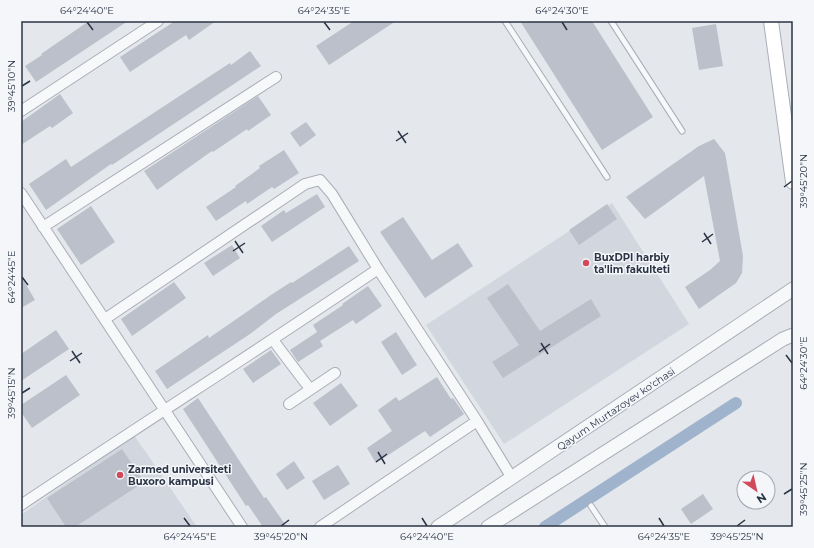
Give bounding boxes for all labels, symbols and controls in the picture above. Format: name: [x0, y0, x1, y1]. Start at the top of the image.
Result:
text: 64°24'40"E: [60, 4, 114, 17]
text: 64°24'35"E: [298, 4, 351, 17]
text: 64°24'30"E: [535, 4, 589, 17]
text: 39°45'10"N: [5, 60, 18, 112]
text: 39°45'20"N: [797, 154, 810, 208]
text: 64°24'45"E: [5, 250, 18, 303]
place label: BuxDPI harbiy ta'lim fakulteti: [594, 251, 670, 276]
marker: BuxDPI harbiy ta'lim fakulteti: [581, 258, 591, 268]
text: 64°24'30"E: [797, 336, 810, 390]
street label: Qayum Murtazoyev ko'chasi: [555, 365, 677, 453]
text: 39°45'15"N: [5, 367, 18, 419]
text: 39°45'25"N: [797, 462, 810, 516]
place label: Zarmed universiteti Buxoro kampusi: [128, 463, 231, 488]
marker: Zarmed universiteti Buxoro kampusi: [115, 470, 125, 480]
north arrow: [736, 470, 776, 510]
text: N: [754, 490, 769, 507]
text: 64°24'45"E: [164, 530, 217, 543]
text: 39°45'20"N: [254, 530, 308, 543]
text: 64°24'40"E: [400, 530, 454, 543]
text: 64°24'35"E: [638, 530, 691, 543]
text: 39°45'25"N: [710, 530, 764, 543]

